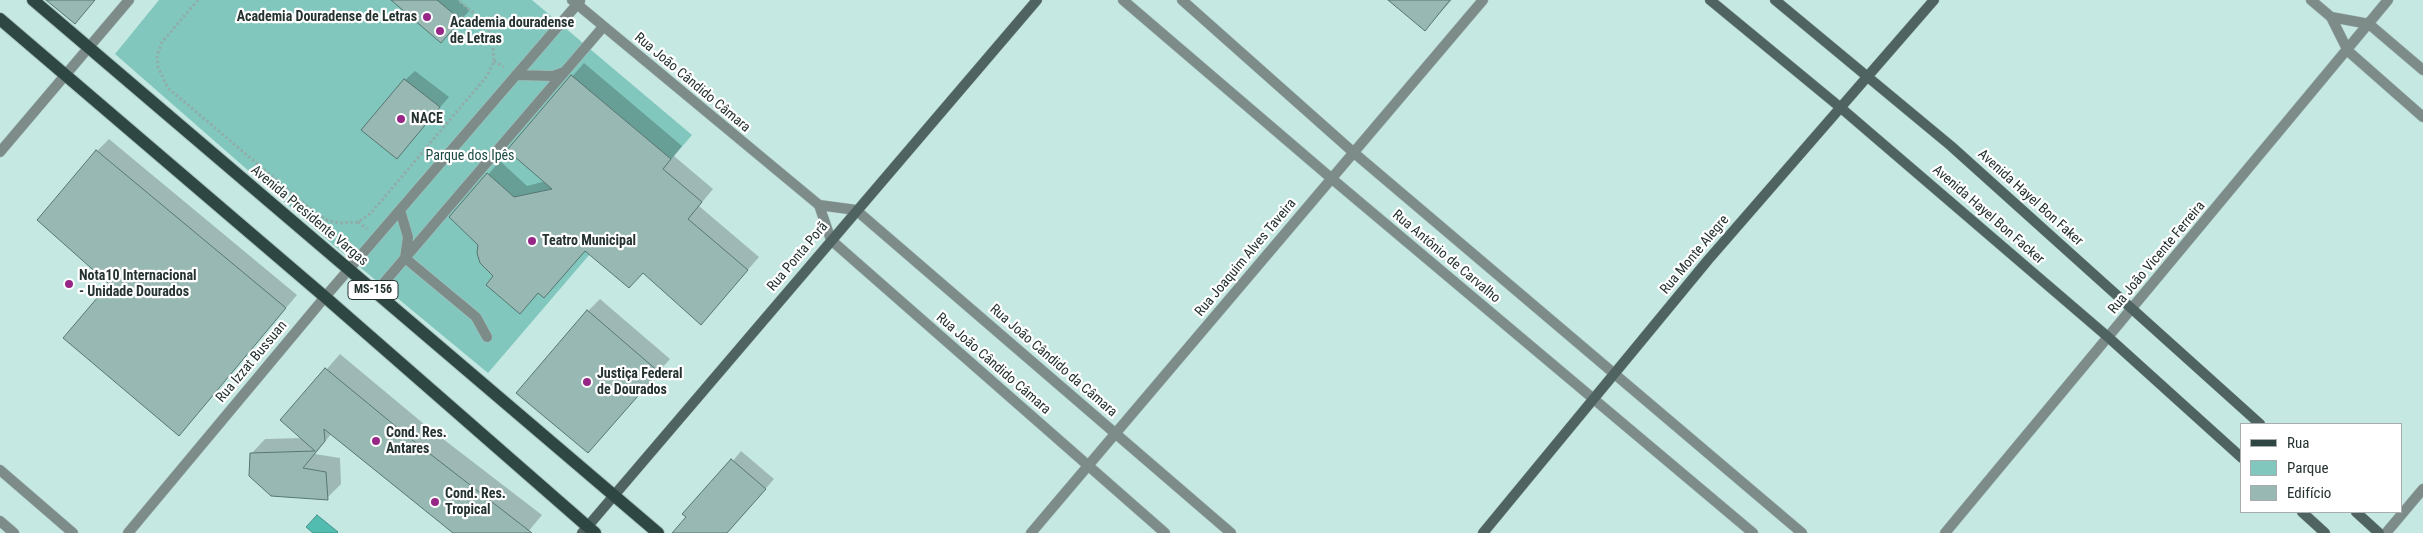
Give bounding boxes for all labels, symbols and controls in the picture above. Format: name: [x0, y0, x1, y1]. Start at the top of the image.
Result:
place label: Academia Douradense de Letras: [237, 9, 417, 25]
marker: Academia Douradense de Letras: [421, 11, 433, 23]
place label: Academia douradense de Letras: [450, 15, 574, 48]
marker: Academia douradense de Letras: [434, 25, 446, 37]
street label: Rua João Cândido Câmara: [631, 30, 753, 136]
place label: NACE: [411, 111, 443, 127]
marker: NACE: [395, 113, 407, 125]
street label: Avenida Hayel Bon Faker: [1974, 146, 2086, 250]
park label: Parque dos Ipês: [426, 148, 514, 164]
street label: Avenida Presidente Vargas: [247, 162, 371, 270]
street label: Avenida Hayel Bon Facker: [1929, 162, 2047, 268]
street label: Rua Joaquim Alves Taveira: [1192, 196, 1300, 320]
street label: Rua João Vicente Ferreira: [2105, 198, 2209, 318]
street label: Rua Antônio de Carvalho: [1389, 207, 1503, 307]
street label: Rua Monte Alegre: [1657, 212, 1733, 298]
street label: Rua Ponta Porã: [764, 219, 832, 295]
place label: Teatro Municipal: [542, 233, 636, 249]
marker: Teatro Municipal: [526, 235, 538, 247]
place label: Nota10 Internacional - Unidade Dourados: [79, 268, 197, 300]
marker: Nota10 Internacional - Unidade Dourados: [63, 278, 75, 290]
road number: MS-156: [348, 280, 398, 300]
street label: Rua João Cândido da Câmara: [986, 301, 1120, 421]
street label: Rua João Cândido Câmara: [932, 310, 1054, 418]
street label: Rua Izzat Bussuan: [213, 318, 291, 406]
place label: Justiça Federal de Dourados: [597, 366, 683, 398]
marker: Justiça Federal de Dourados: [581, 376, 593, 388]
legend: [2240, 423, 2403, 513]
place label: Cond. Res. Antares: [386, 425, 447, 458]
text: Rua: [2287, 434, 2309, 452]
marker: Cond. Res. Antares: [370, 435, 382, 447]
text: Parque: [2287, 459, 2329, 477]
text: Edifício: [2287, 484, 2331, 502]
place label: Cond. Res. Tropical: [445, 486, 506, 518]
marker: Cond. Res. Tropical: [429, 496, 441, 508]

